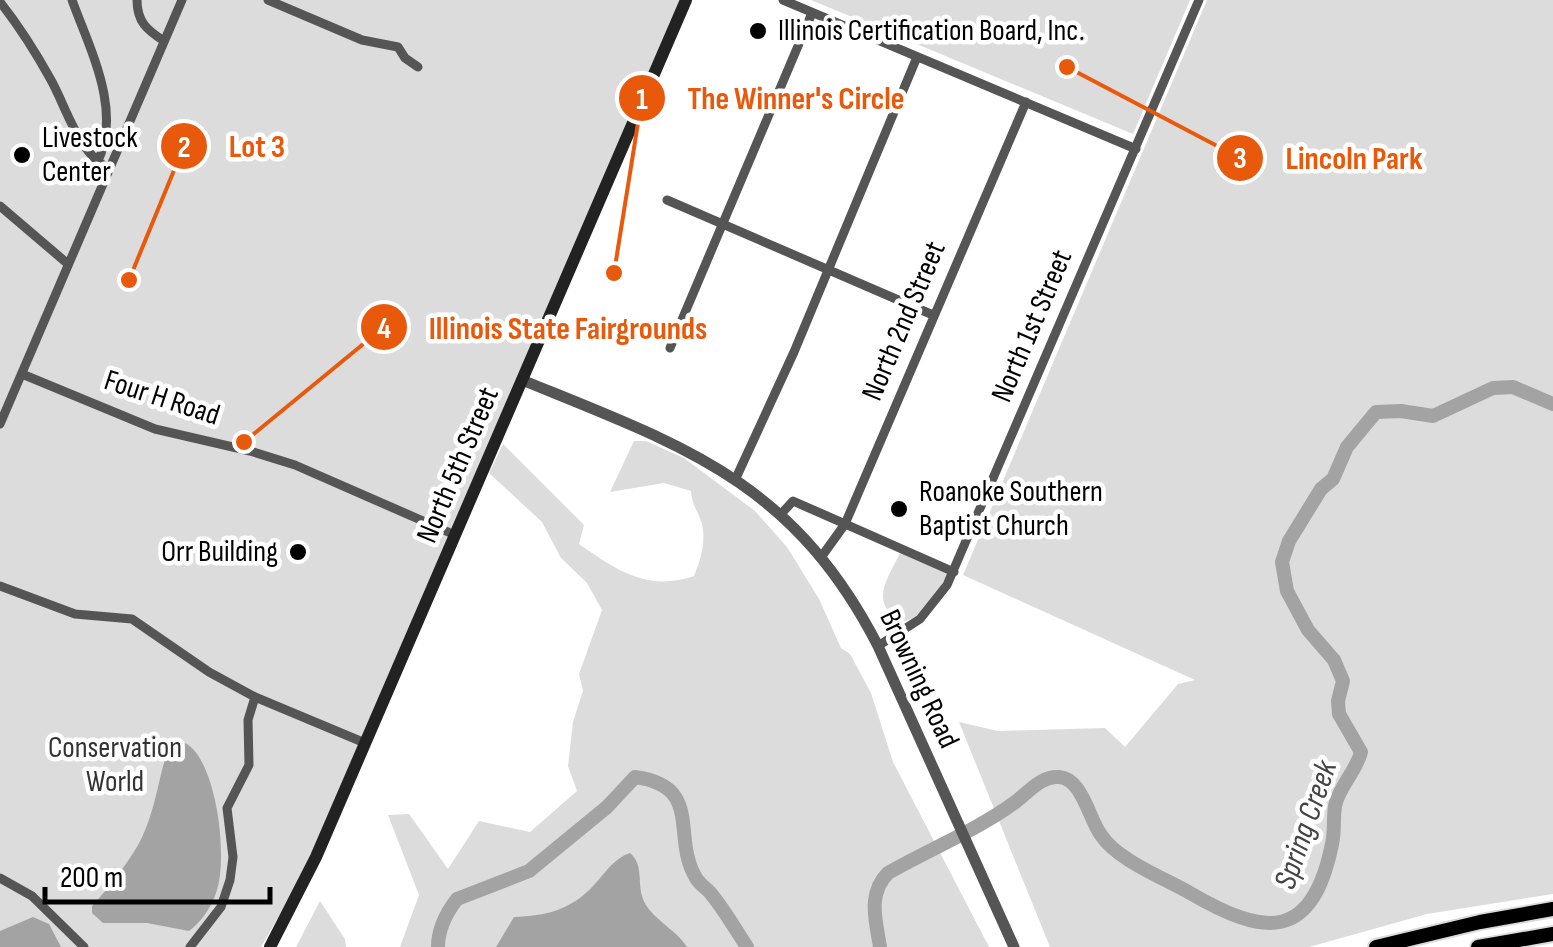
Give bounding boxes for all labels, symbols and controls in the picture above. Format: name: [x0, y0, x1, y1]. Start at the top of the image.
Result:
place label: Illinois Certification Board, Inc.: [778, 13, 1085, 49]
marker: Illinois Certification Board, Inc.: [747, 20, 769, 42]
callout: The Winner's Circle: [617, 67, 924, 129]
text: The Winner's Circle: [688, 80, 905, 119]
text: 1: [636, 82, 648, 118]
callout: Lot 3: [159, 115, 305, 177]
place label: Livestock Center: [42, 120, 138, 190]
callout: Lincoln Park: [1215, 127, 1442, 189]
text: Lot 3: [229, 128, 285, 167]
text: 2: [177, 130, 191, 166]
text: Lincoln Park: [1285, 140, 1423, 179]
text: 3: [1233, 141, 1247, 177]
marker: Livestock Center: [11, 144, 33, 166]
street label: North 2nd Street: [854, 236, 954, 406]
street label: North 1st Street: [984, 244, 1080, 408]
callout: Illinois State Fairgrounds: [359, 296, 728, 358]
text: Illinois State Fairgrounds: [429, 310, 707, 349]
text: 4: [377, 311, 391, 347]
street label: Four H Road: [100, 362, 224, 434]
street label: North 5th Street: [409, 382, 507, 548]
place label: Roanoke Southern Baptist Church: [919, 474, 1103, 544]
marker: Roanoke Southern Baptist Church: [888, 498, 910, 520]
place label: Orr Building: [161, 534, 278, 570]
marker: Orr Building: [287, 541, 309, 563]
street label: Browning Road: [871, 604, 967, 754]
park label: Conservation World: [48, 730, 182, 800]
water label: Spring Creek: [1266, 755, 1346, 894]
scale bar: [45, 842, 270, 904]
text: 200 m: [60, 860, 123, 896]

